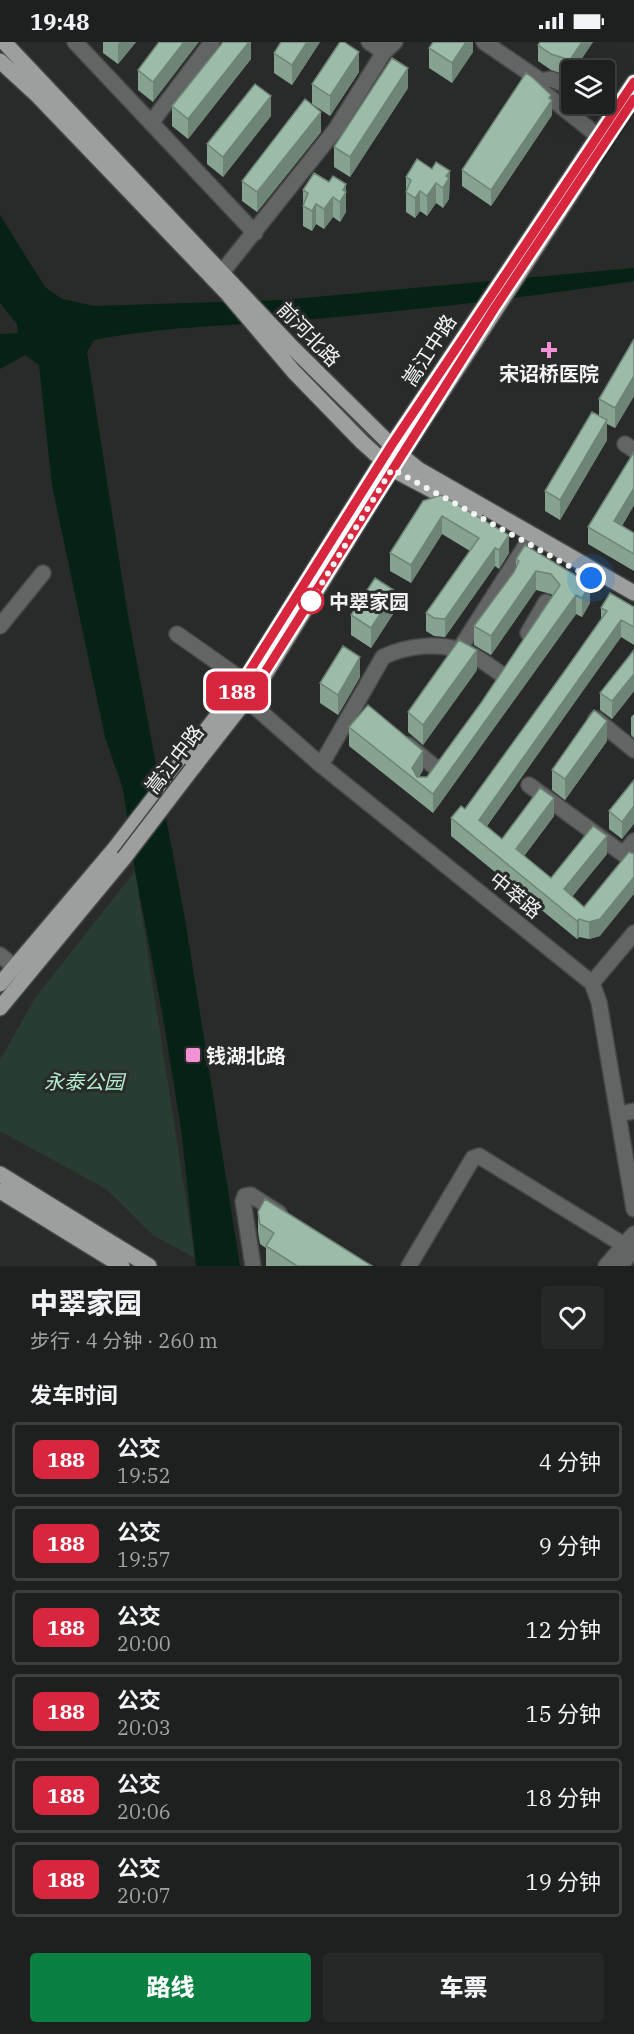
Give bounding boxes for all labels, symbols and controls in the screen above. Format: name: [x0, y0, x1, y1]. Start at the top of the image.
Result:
text: 19:48: [30, 7, 89, 36]
map controls: [561, 60, 615, 114]
button: layers: [561, 60, 615, 114]
street label: 前河北路: [272, 296, 346, 372]
street label: 嵩江中路: [396, 309, 462, 391]
marker: 宋诏桥医院: [540, 341, 558, 359]
place label: 宋诏桥医院: [499, 360, 599, 387]
your location: [576, 563, 606, 593]
marker: 中翠家园: [298, 588, 324, 614]
place label: 中翠家园: [329, 588, 409, 615]
line badge: 188: [202, 672, 272, 710]
text: 188: [218, 677, 256, 705]
street label: 嵩江中路: [139, 719, 209, 799]
street label: 中萃路: [484, 866, 548, 924]
place label: 钱湖北路: [206, 1042, 286, 1069]
marker: 钱湖北路: [184, 1046, 202, 1064]
park label: 永泰公园: [44, 1068, 127, 1095]
text: 中翠家园: [30, 1284, 142, 1321]
button: heart: [541, 1286, 604, 1349]
text: 步行 · 4 分钟 · 260 m: [30, 1327, 218, 1354]
text: 发车时间: [30, 1380, 118, 1409]
text: 公交: [117, 1433, 161, 1462]
text: 188: [47, 1445, 85, 1473]
text: 4 分钟: [539, 1447, 601, 1476]
text: 19:52: [117, 1462, 171, 1489]
text: 公交: [117, 1517, 161, 1546]
text: 188: [47, 1529, 85, 1557]
text: 9 分钟: [539, 1531, 601, 1560]
text: 19:57: [117, 1546, 171, 1573]
text: 公交: [117, 1601, 161, 1630]
text: 188: [47, 1613, 85, 1641]
text: 12 分钟: [525, 1615, 601, 1644]
text: 20:00: [117, 1630, 171, 1657]
text: 公交: [117, 1685, 161, 1714]
text: 188: [47, 1697, 85, 1725]
text: 15 分钟: [525, 1699, 601, 1728]
text: 20:03: [117, 1714, 171, 1741]
text: 公交: [117, 1769, 161, 1798]
text: 188: [47, 1781, 85, 1809]
text: 18 分钟: [525, 1783, 601, 1812]
text: 20:06: [117, 1798, 171, 1825]
text: 公交: [117, 1853, 161, 1882]
text: 188: [47, 1865, 85, 1893]
text: 19 分钟: [525, 1867, 601, 1896]
text: 20:07: [117, 1882, 171, 1909]
button: 路线: [30, 1953, 311, 2022]
button: 车票: [323, 1953, 604, 2022]

